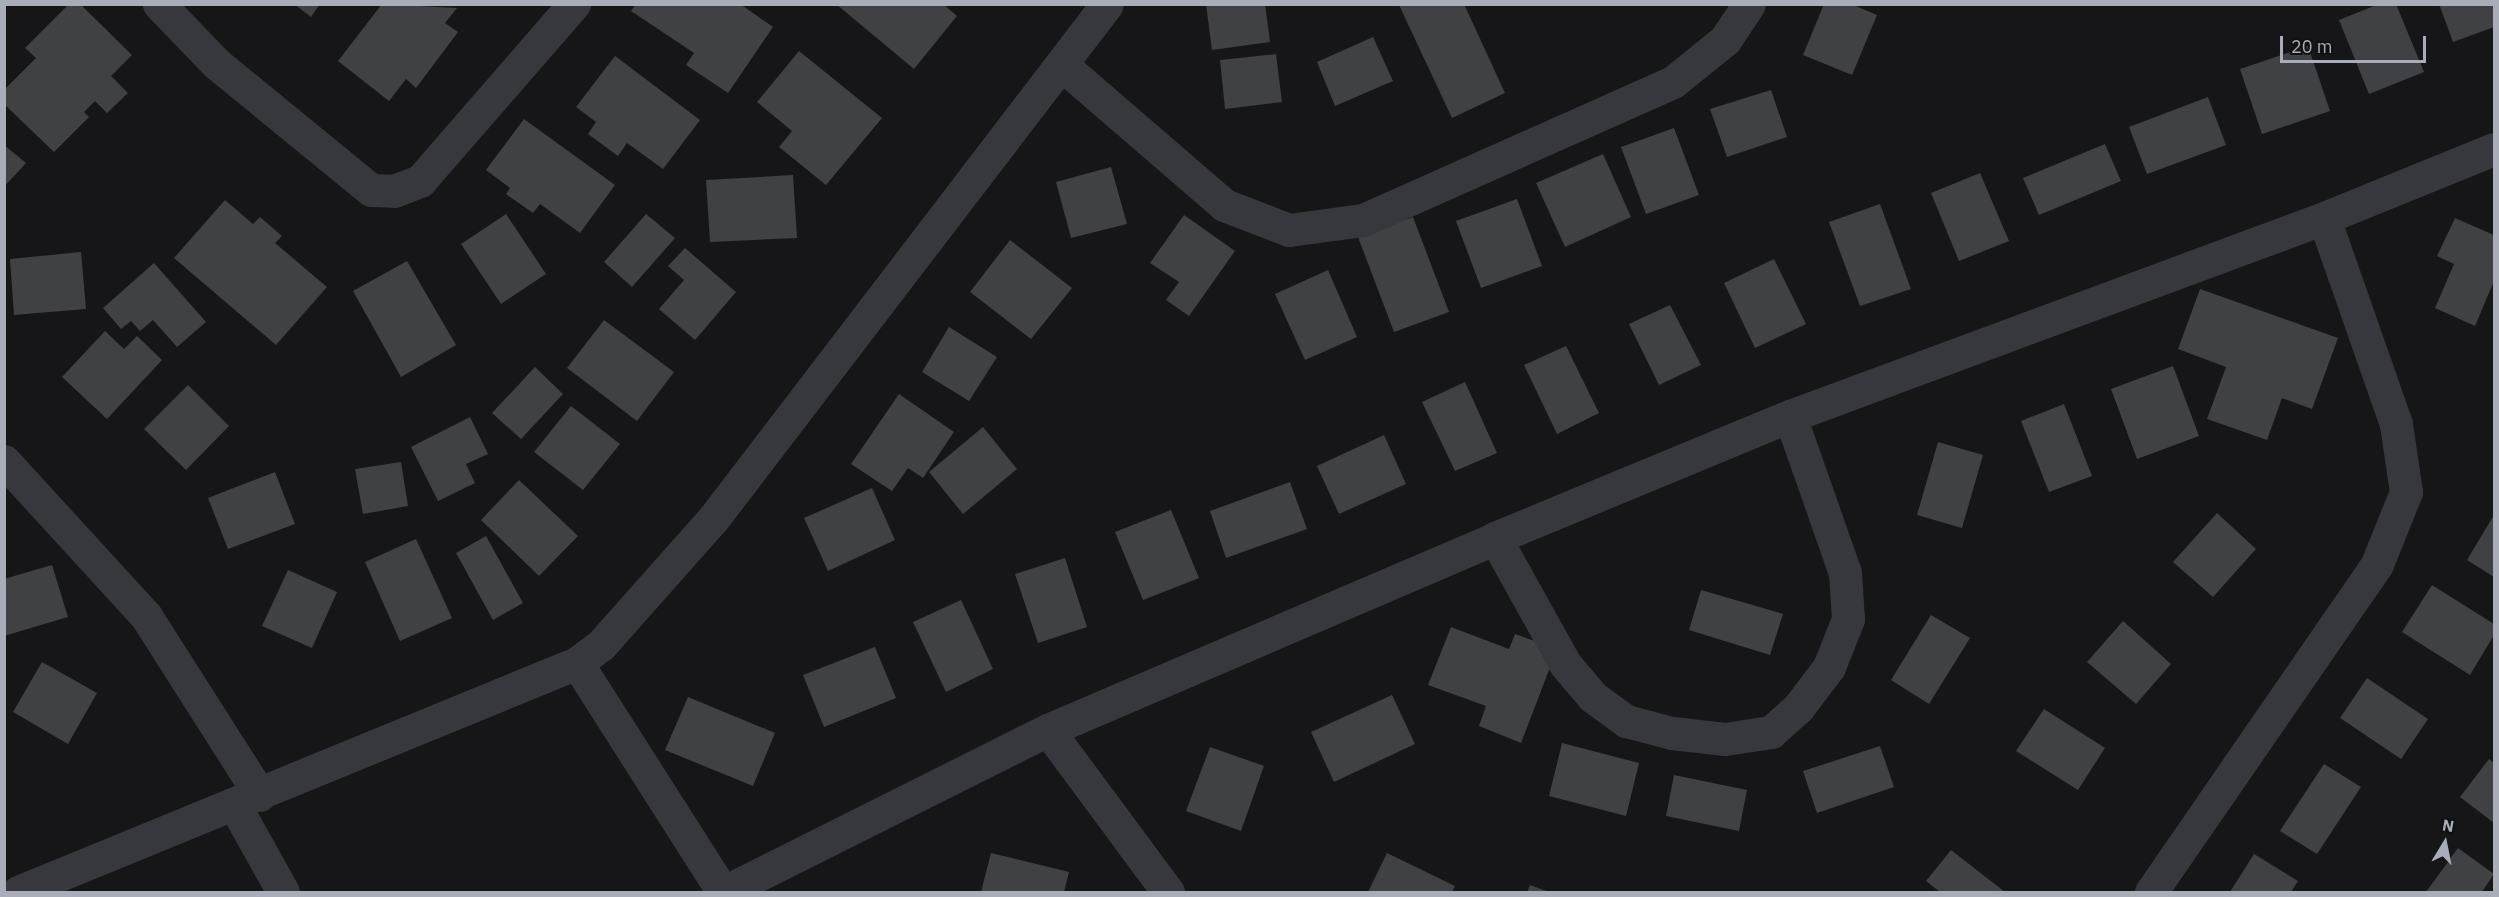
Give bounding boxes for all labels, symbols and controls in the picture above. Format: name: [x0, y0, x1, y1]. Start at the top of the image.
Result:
scale bar: [2283, 24, 2428, 62]
text: 20 m: [2291, 35, 2333, 58]
north arrow: [2415, 813, 2475, 873]
text: N: [2441, 814, 2456, 836]

